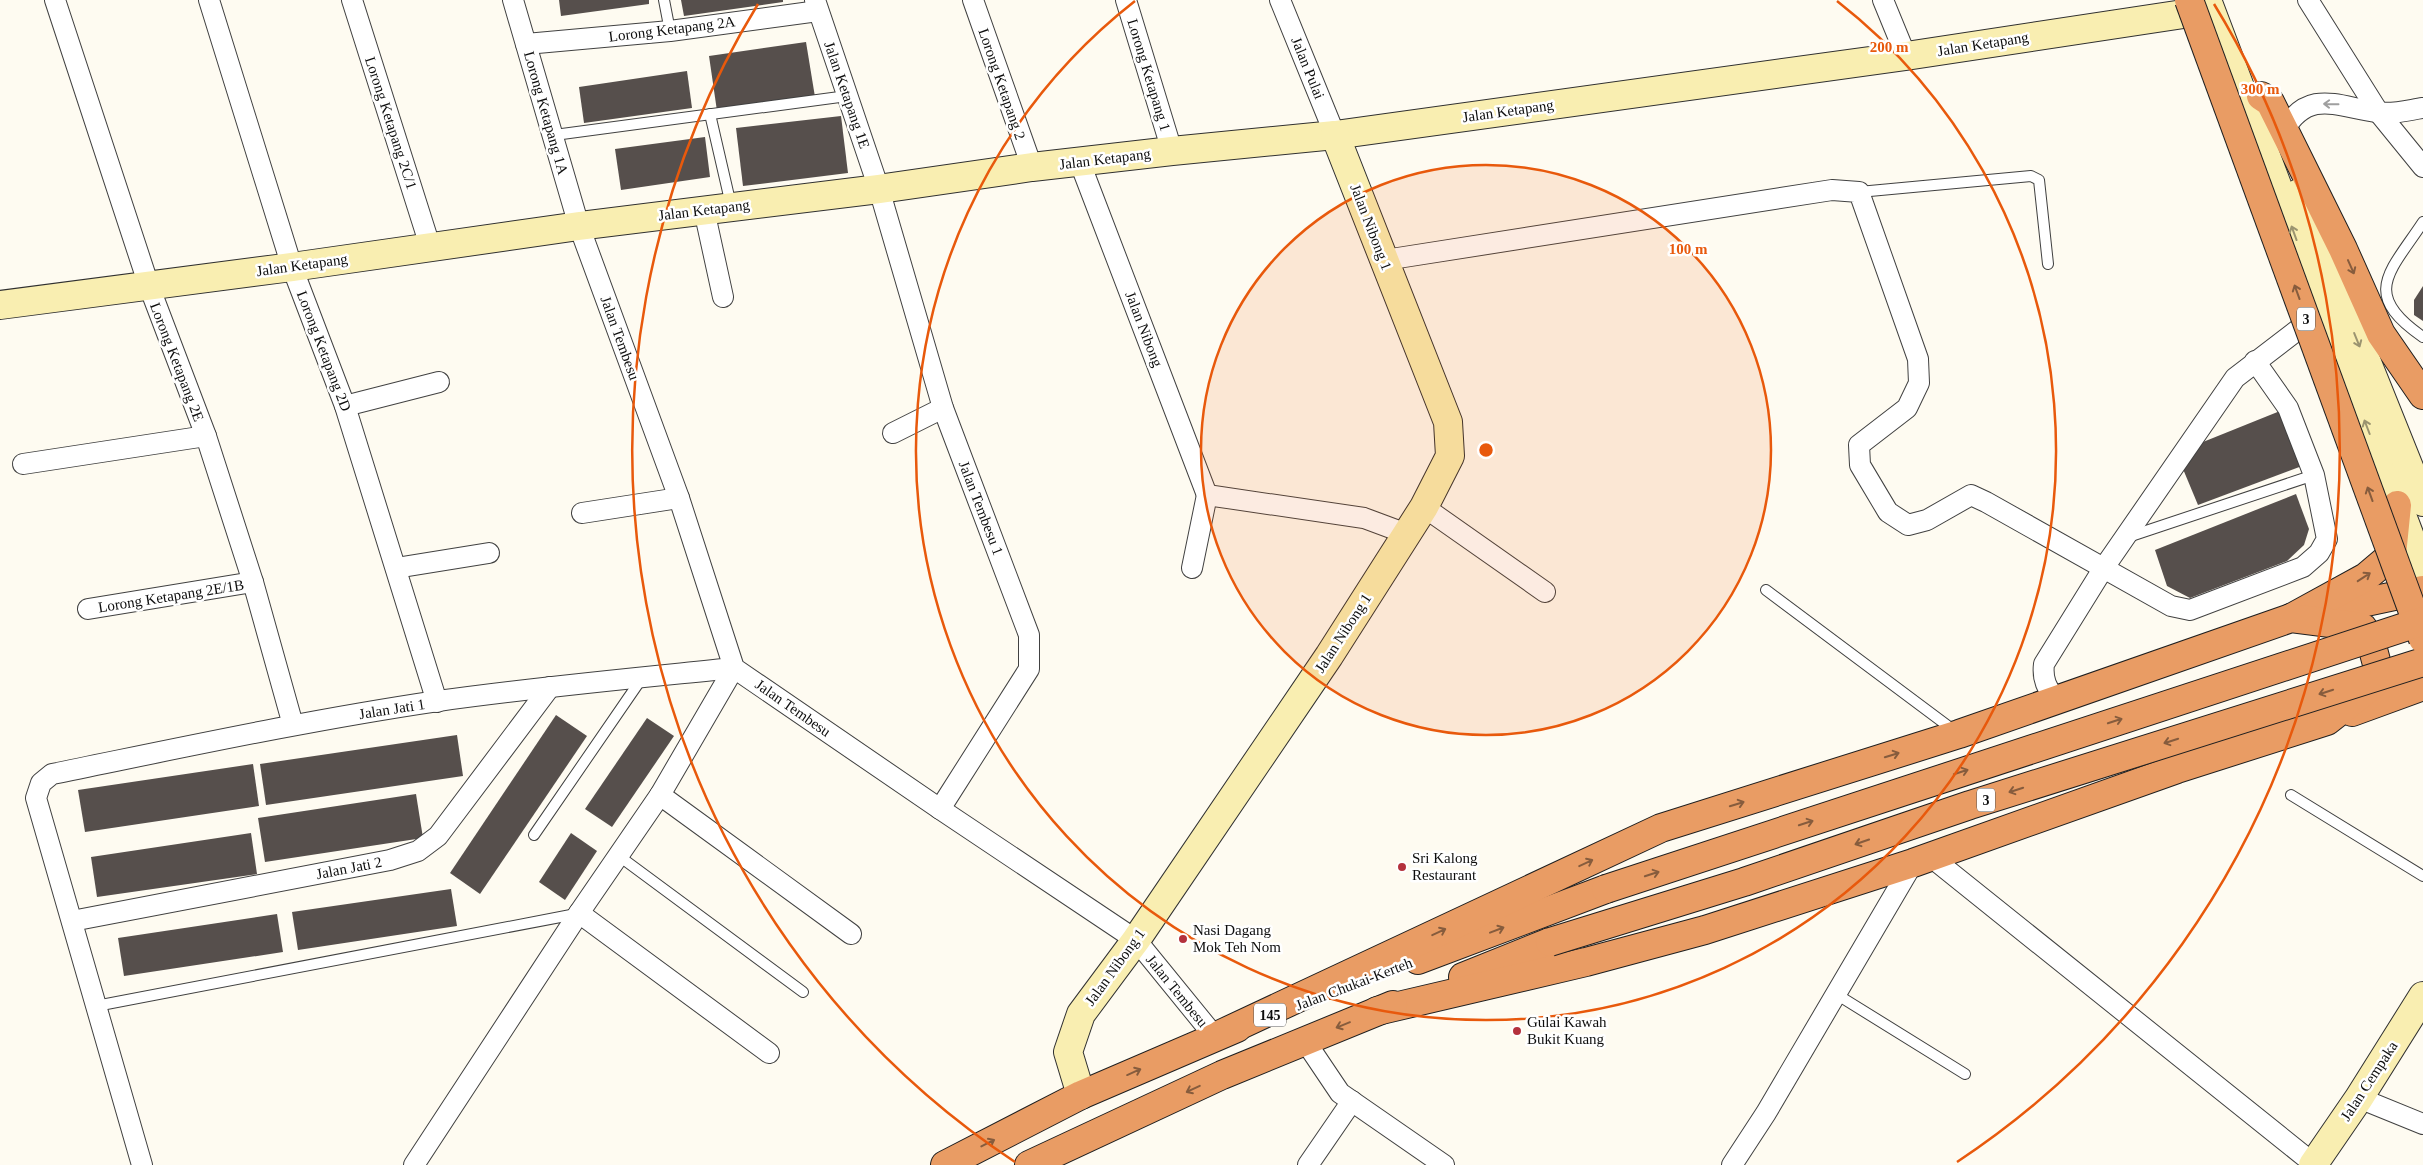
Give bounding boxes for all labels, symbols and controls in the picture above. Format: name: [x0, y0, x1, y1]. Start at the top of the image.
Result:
street label: Lorong Ketapang 2A: [608, 13, 736, 45]
street label: Lorong Ketapang 1: [1124, 17, 1174, 133]
street label: Lorong Ketapang 2: [975, 26, 1029, 142]
street label: Jalan Ketapang: [1936, 29, 2030, 59]
street label: Jalan Pulai: [1288, 35, 1328, 101]
street label: Jalan Ketapang 1E: [821, 39, 873, 151]
text: 200 m: [1870, 39, 1909, 55]
street label: Lorong Ketapang 1A: [521, 50, 571, 177]
street label: Lorong Ketapang 2C/1: [362, 55, 420, 191]
text: 300 m: [2241, 81, 2280, 97]
street label: Jalan Ketapang: [1461, 97, 1555, 125]
one-way arrow: [2324, 99, 2340, 109]
street label: Jalan Ketapang: [1058, 145, 1152, 173]
street label: Jalan Nibong 1: [1347, 182, 1395, 272]
street label: Jalan Ketapang: [657, 196, 751, 224]
one-way arrow: [2289, 225, 2298, 241]
text: 100 m: [1669, 241, 1708, 257]
street label: Jalan Ketapang: [255, 251, 349, 279]
one-way arrow: [2347, 259, 2357, 274]
one-way arrow: [2292, 285, 2301, 301]
street label: Lorong Ketapang 2D: [294, 289, 354, 414]
street label: Jalan Nibong: [1122, 289, 1166, 369]
street label: Jalan Tembesu: [597, 294, 643, 383]
street label: Lorong Ketapang 2E: [147, 300, 207, 424]
road number: 3: [2297, 308, 2315, 330]
one-way arrow: [2352, 332, 2362, 347]
one-way arrow: [2362, 420, 2371, 435]
centre of rings: [1477, 441, 1495, 459]
street label: Jalan Tembesu 1: [956, 459, 1006, 557]
one-way arrow: [2365, 487, 2374, 503]
one-way arrow: [2356, 572, 2370, 582]
street label: Lorong Ketapang 2E/1B: [97, 577, 245, 615]
street label: Jalan Nibong 1: [1312, 591, 1374, 675]
street label: Jalan Tembesu: [752, 676, 834, 740]
one-way arrow: [2319, 688, 2335, 698]
street label: Jalan Jati 1: [358, 696, 426, 722]
one-way arrow: [2107, 716, 2123, 726]
one-way arrow: [2164, 737, 2180, 746]
one-way arrow: [1884, 750, 1900, 760]
one-way arrow: [1953, 767, 1968, 776]
one-way arrow: [2009, 786, 2025, 795]
road number: 3: [1977, 788, 1995, 812]
one-way arrow: [1729, 799, 1745, 808]
one-way arrow: [1798, 818, 1814, 827]
one-way arrow: [1855, 838, 1871, 847]
place label: Sri Kalong Restaurant: [1412, 850, 1478, 883]
street label: Jalan Jati 2: [315, 854, 383, 882]
one-way arrow: [1578, 858, 1593, 867]
marker: Sri Kalong Restaurant: [1396, 861, 1408, 873]
one-way arrow: [1644, 869, 1659, 878]
place label: Nasi Dagang Mok Teh Nom: [1193, 922, 1281, 955]
one-way arrow: [1489, 925, 1504, 934]
street label: Jalan Nibong 1: [1082, 926, 1148, 1008]
one-way arrow: [1431, 927, 1446, 936]
marker: Nasi Dagang Mok Teh Nom: [1177, 933, 1189, 945]
street label: Jalan Tembesu: [1143, 952, 1211, 1031]
street label: Jalan Chukai-Kerteh: [1293, 954, 1415, 1014]
road number: 145: [1254, 1004, 1286, 1026]
place label: Gulai Kawah Bukit Kuang: [1527, 1014, 1607, 1047]
one-way arrow: [1336, 1021, 1351, 1031]
marker: Gulai Kawah Bukit Kuang: [1511, 1025, 1523, 1037]
street label: Jalan Cempaka: [2337, 1038, 2401, 1124]
one-way arrow: [1126, 1067, 1141, 1077]
one-way arrow: [1186, 1084, 1201, 1094]
one-way arrow: [980, 1138, 995, 1147]

